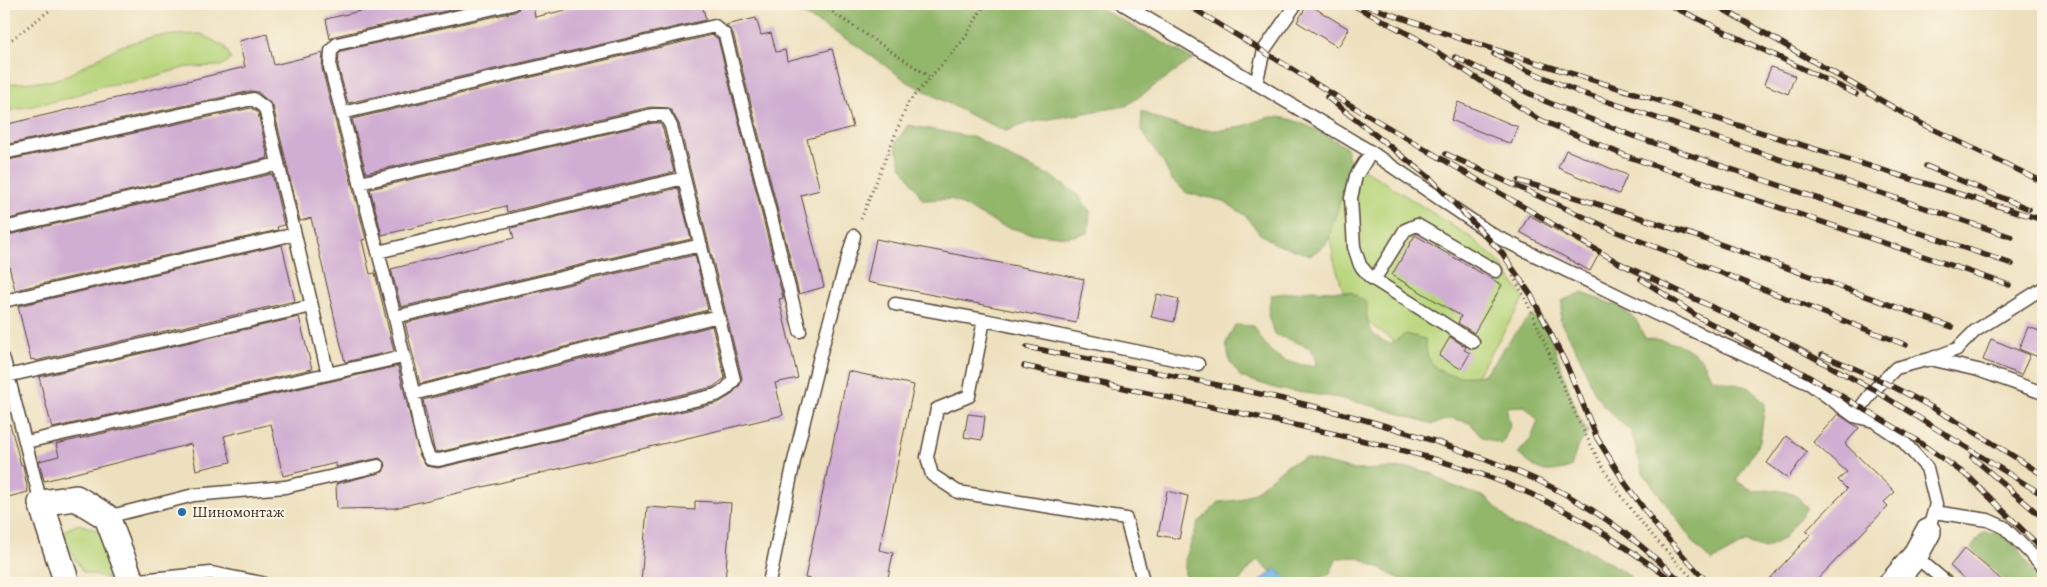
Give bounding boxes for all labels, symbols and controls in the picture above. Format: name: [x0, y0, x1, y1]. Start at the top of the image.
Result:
place label: Шиномонтаж: [192, 502, 284, 522]
marker: Шиномонтаж: [176, 506, 188, 518]

